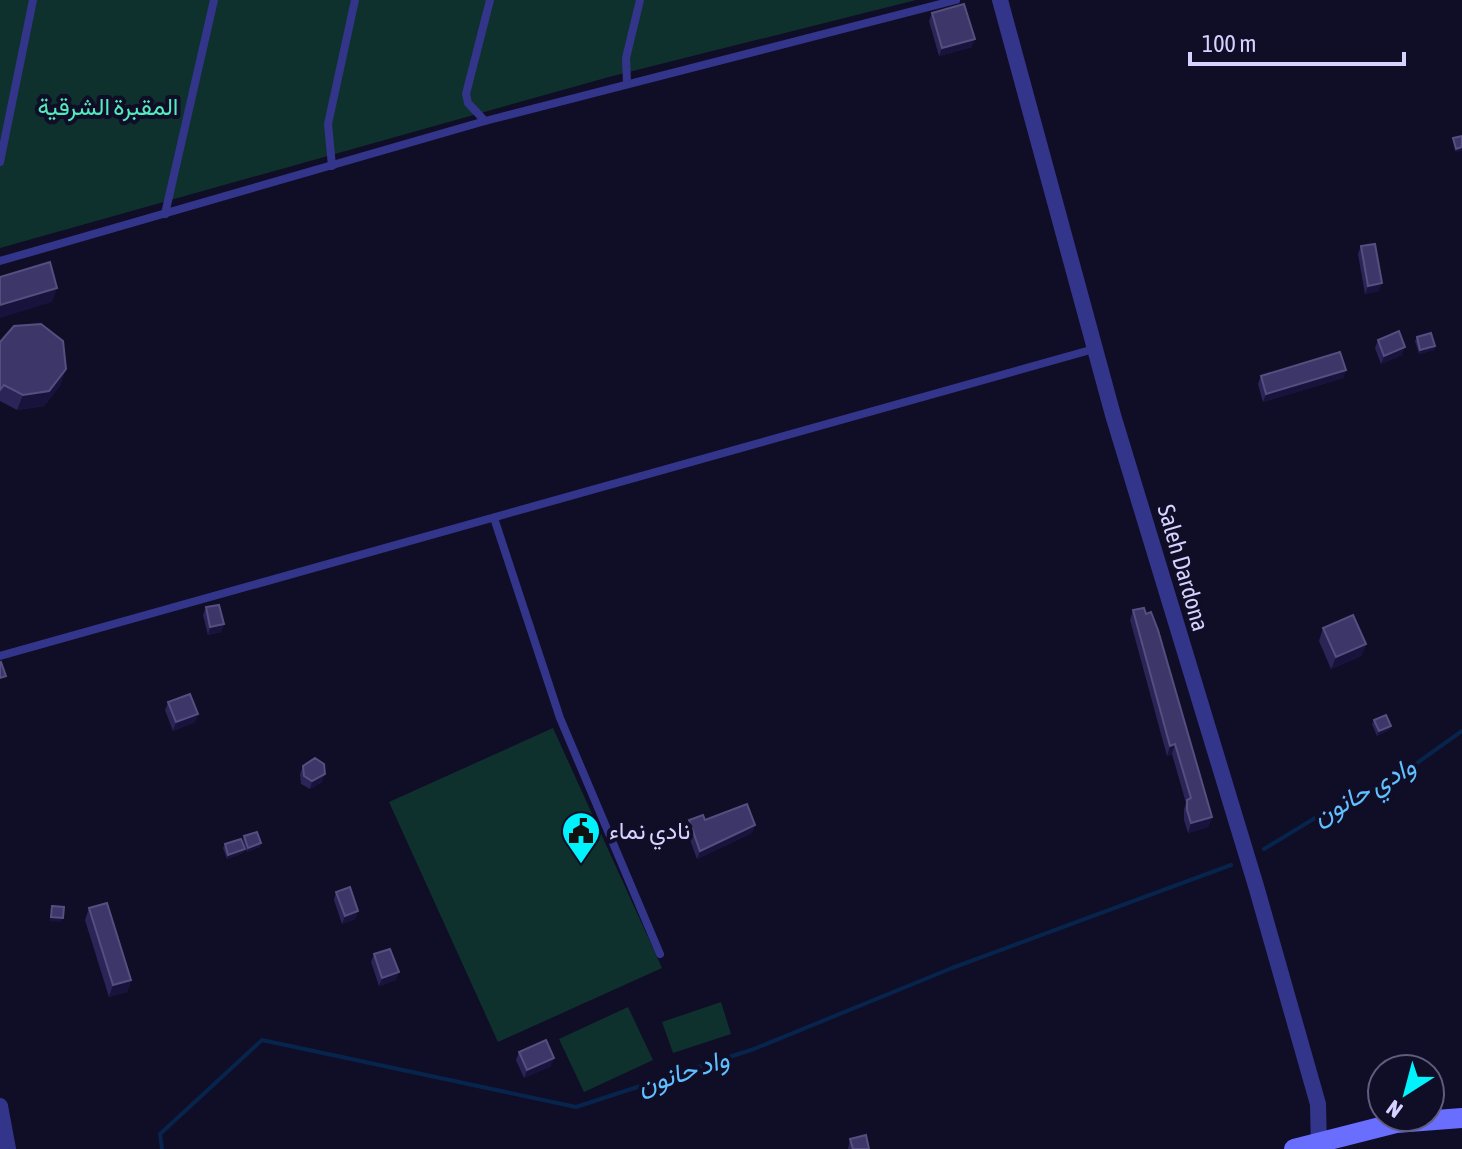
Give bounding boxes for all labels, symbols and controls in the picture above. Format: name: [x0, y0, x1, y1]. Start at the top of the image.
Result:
scale bar: [1190, 16, 1404, 66]
text: 100 m: [1202, 30, 1256, 57]
park label: المقبرة الشرقية: [38, 93, 178, 122]
street label: Saleh Dardona: [1153, 502, 1214, 634]
water label: وادي حانون: [1307, 750, 1424, 837]
public building icon: نادي نماء: [560, 810, 602, 865]
place label: نادي نماء: [609, 817, 690, 850]
water label: واد حانون: [633, 1043, 733, 1102]
north arrow: [1366, 1053, 1446, 1133]
text: N: [1381, 1095, 1407, 1124]

